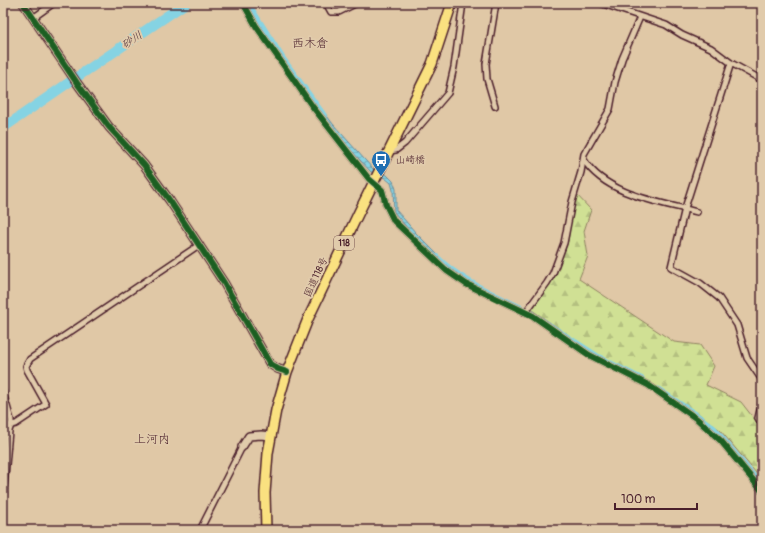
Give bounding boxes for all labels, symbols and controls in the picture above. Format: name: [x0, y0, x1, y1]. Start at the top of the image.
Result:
water label: 砂川: [119, 28, 145, 52]
district label: 西木倉: [292, 36, 328, 51]
bus stop icon: 山崎橋: [370, 149, 392, 177]
place label: 山崎橋: [395, 154, 425, 166]
road number: 118: [334, 236, 354, 250]
street label: 国道118号: [302, 255, 330, 299]
district label: 上河内: [134, 432, 170, 447]
scale bar: [615, 485, 697, 511]
text: 100 m: [621, 492, 656, 507]

